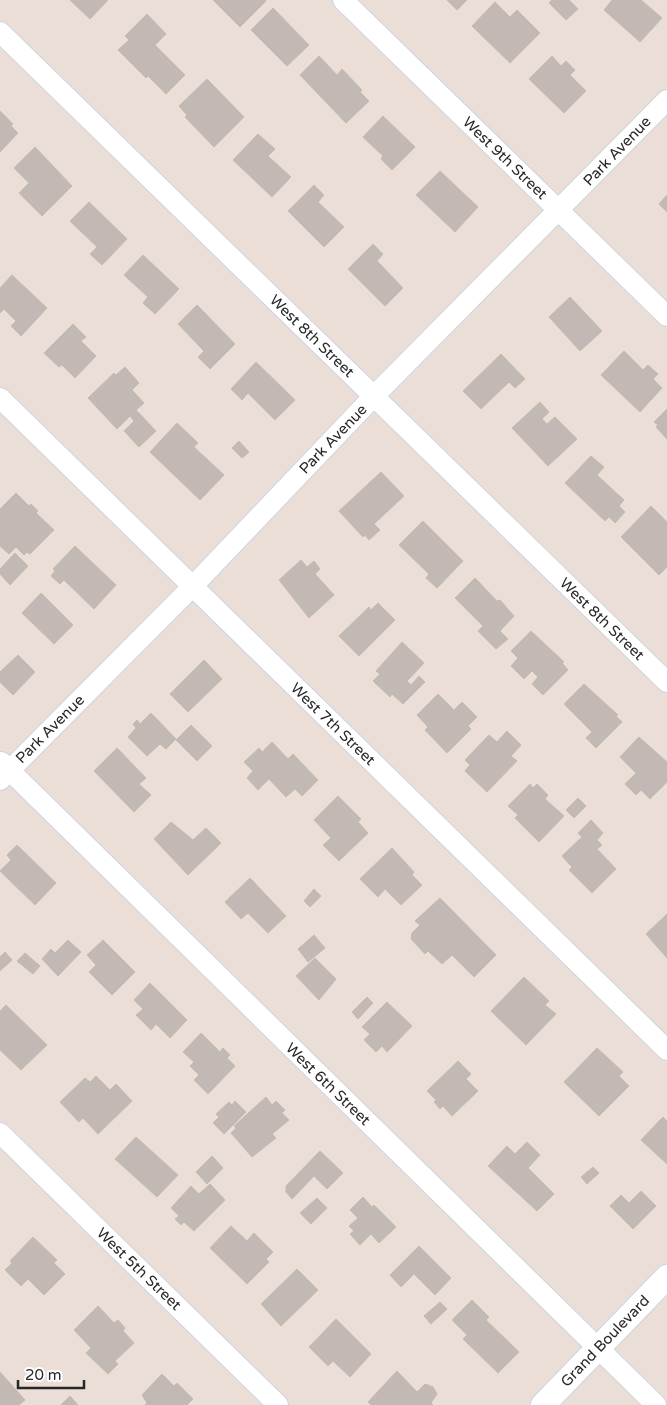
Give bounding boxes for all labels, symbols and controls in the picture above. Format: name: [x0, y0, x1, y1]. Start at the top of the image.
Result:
street label: West 9th Street: [459, 113, 551, 203]
street label: Park Avenue: [579, 113, 655, 189]
street label: West 8th Street: [266, 291, 358, 381]
street label: Park Avenue: [295, 401, 371, 477]
street label: West 8th Street: [556, 574, 648, 664]
street label: West 7th Street: [287, 679, 379, 769]
street label: Park Avenue: [12, 691, 88, 767]
street label: West 6th Street: [282, 1039, 374, 1129]
street label: West 5th Street: [93, 1224, 185, 1314]
street label: Grand Boulevard: [557, 1292, 653, 1390]
scale bar: [18, 1358, 84, 1390]
text: 20 m: [25, 1366, 62, 1384]

